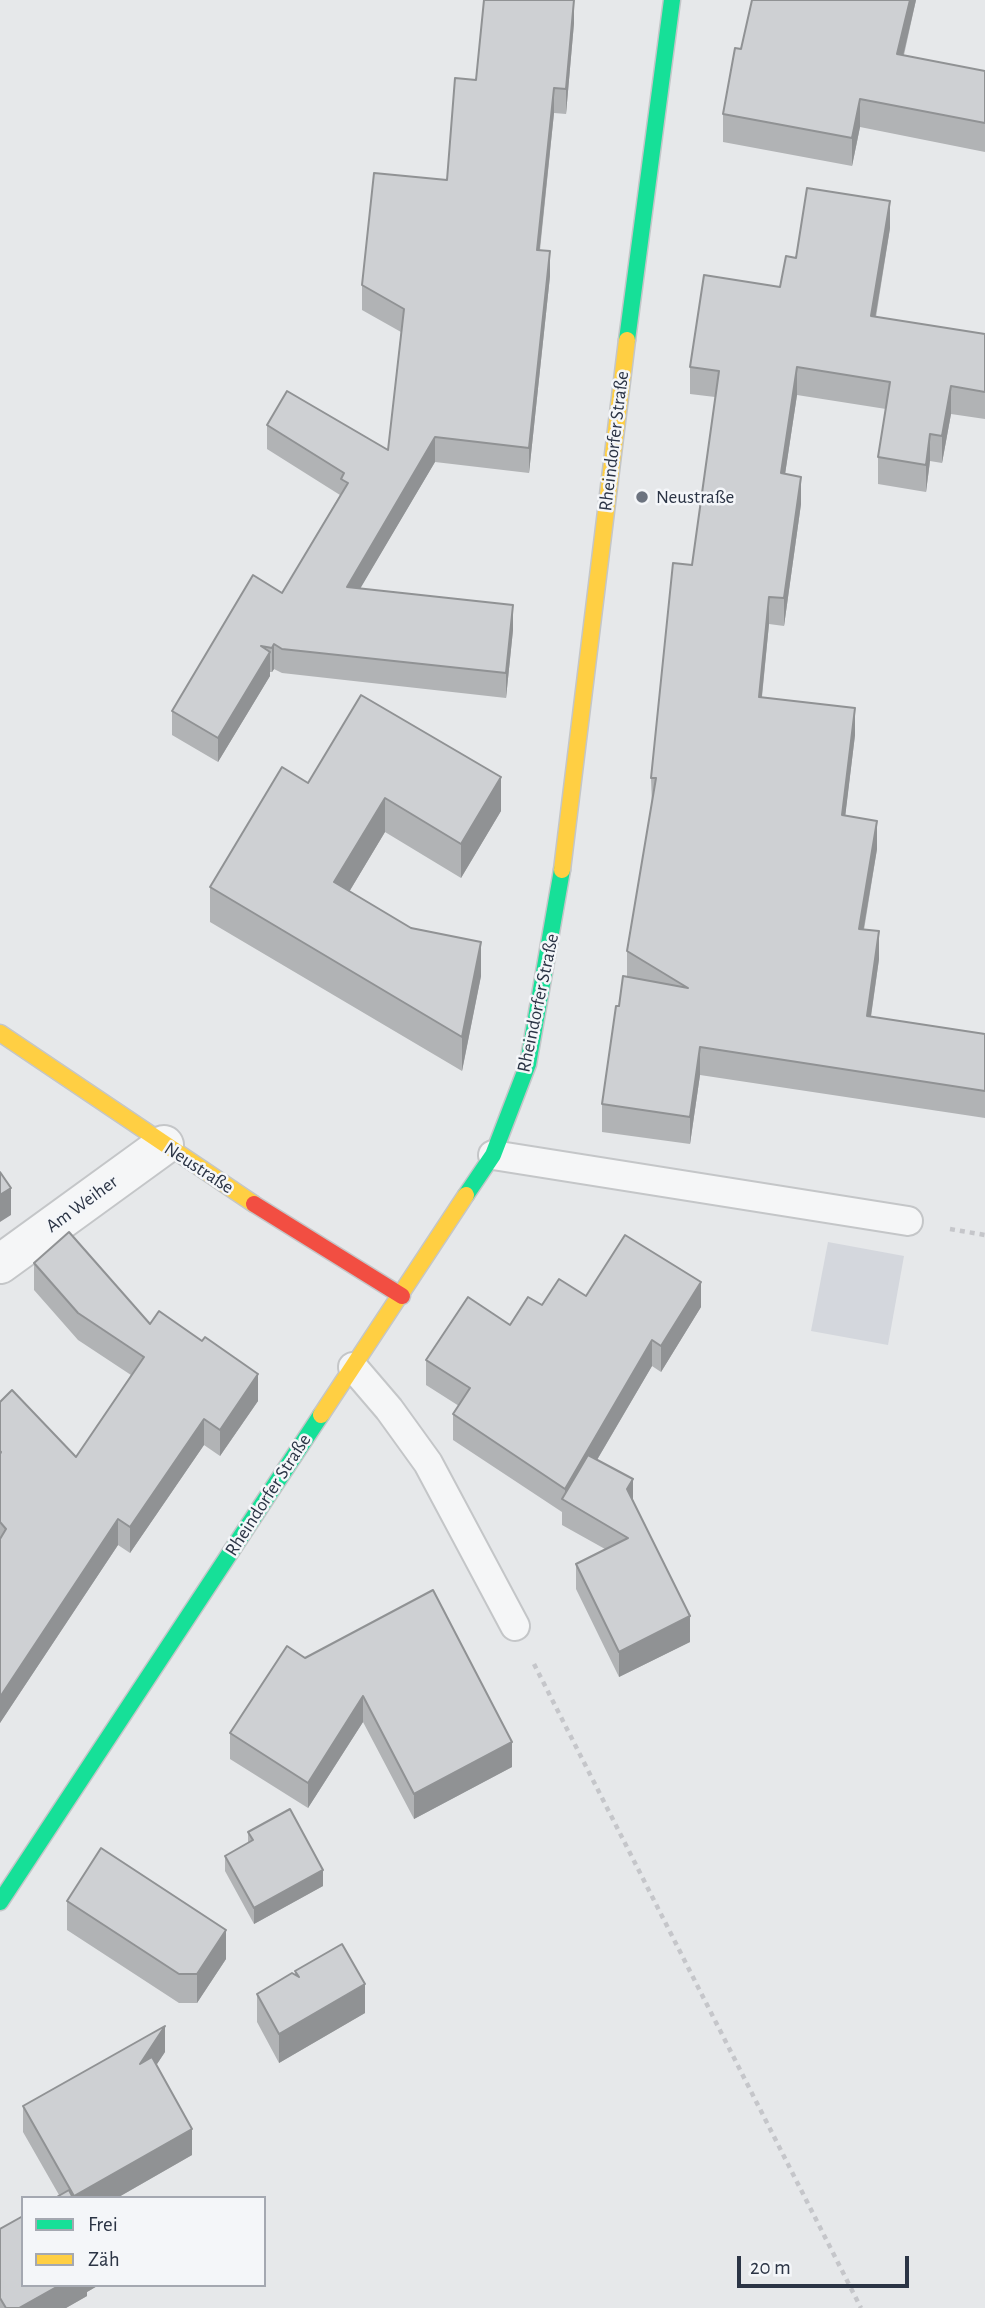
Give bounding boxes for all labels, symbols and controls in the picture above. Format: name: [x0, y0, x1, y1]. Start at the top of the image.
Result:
street label: Rheindorfer Straße: [594, 370, 634, 512]
place label: Neustraße: [656, 486, 734, 508]
marker: Neustraße: [634, 489, 650, 505]
street label: Rheindorfer Straße: [512, 932, 564, 1074]
street label: Neustraße: [160, 1137, 238, 1199]
street label: Am Weiher: [42, 1170, 122, 1238]
street label: Rheindorfer Straße: [220, 1430, 316, 1560]
legend: [21, 2196, 266, 2287]
text: Frei: [88, 2214, 118, 2235]
scale bar: [740, 2242, 912, 2286]
text: Zäh: [88, 2249, 120, 2270]
text: 20 m: [750, 2257, 791, 2278]

